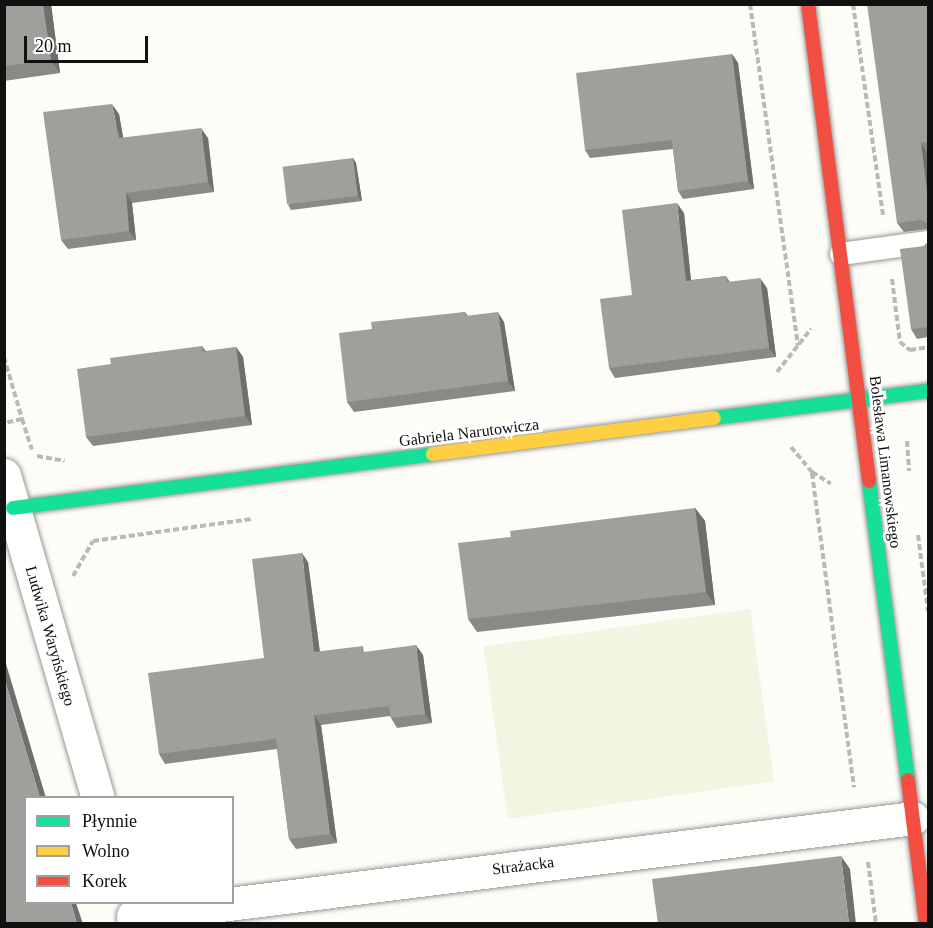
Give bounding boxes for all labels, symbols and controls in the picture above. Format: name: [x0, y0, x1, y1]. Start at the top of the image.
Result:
scale bar: [27, 24, 152, 62]
text: 20 m: [35, 36, 72, 56]
street label: Bolesława Limanowskiego: [865, 375, 905, 549]
street label: Gabriela Narutowicza: [398, 415, 540, 451]
street label: Ludwika Waryńskiego: [21, 564, 79, 708]
legend: [24, 796, 234, 904]
text: Płynnie: [82, 811, 137, 831]
text: Wolno: [82, 841, 130, 861]
street label: Strażacka: [491, 853, 555, 879]
text: Korek: [82, 871, 127, 891]

